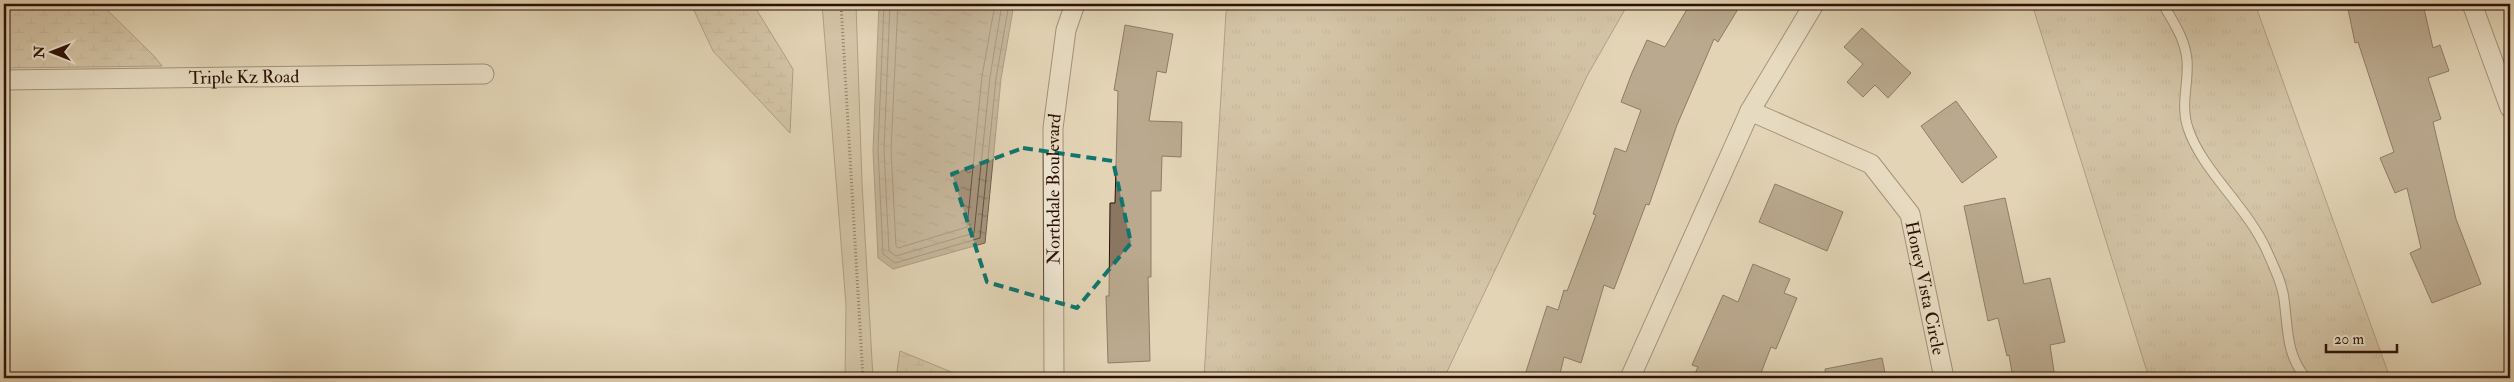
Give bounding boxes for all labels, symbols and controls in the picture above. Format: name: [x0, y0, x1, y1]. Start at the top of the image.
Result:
north arrow: [28, 28, 78, 78]
text: N: [31, 45, 48, 59]
street label: Triple Kz Road: [189, 65, 300, 89]
street label: Northdale Boulevard: [1041, 112, 1066, 265]
street label: Honey Vista Circle: [1900, 219, 1951, 357]
scale bar: [2326, 322, 2398, 354]
text: 20 m: [2334, 330, 2364, 349]

